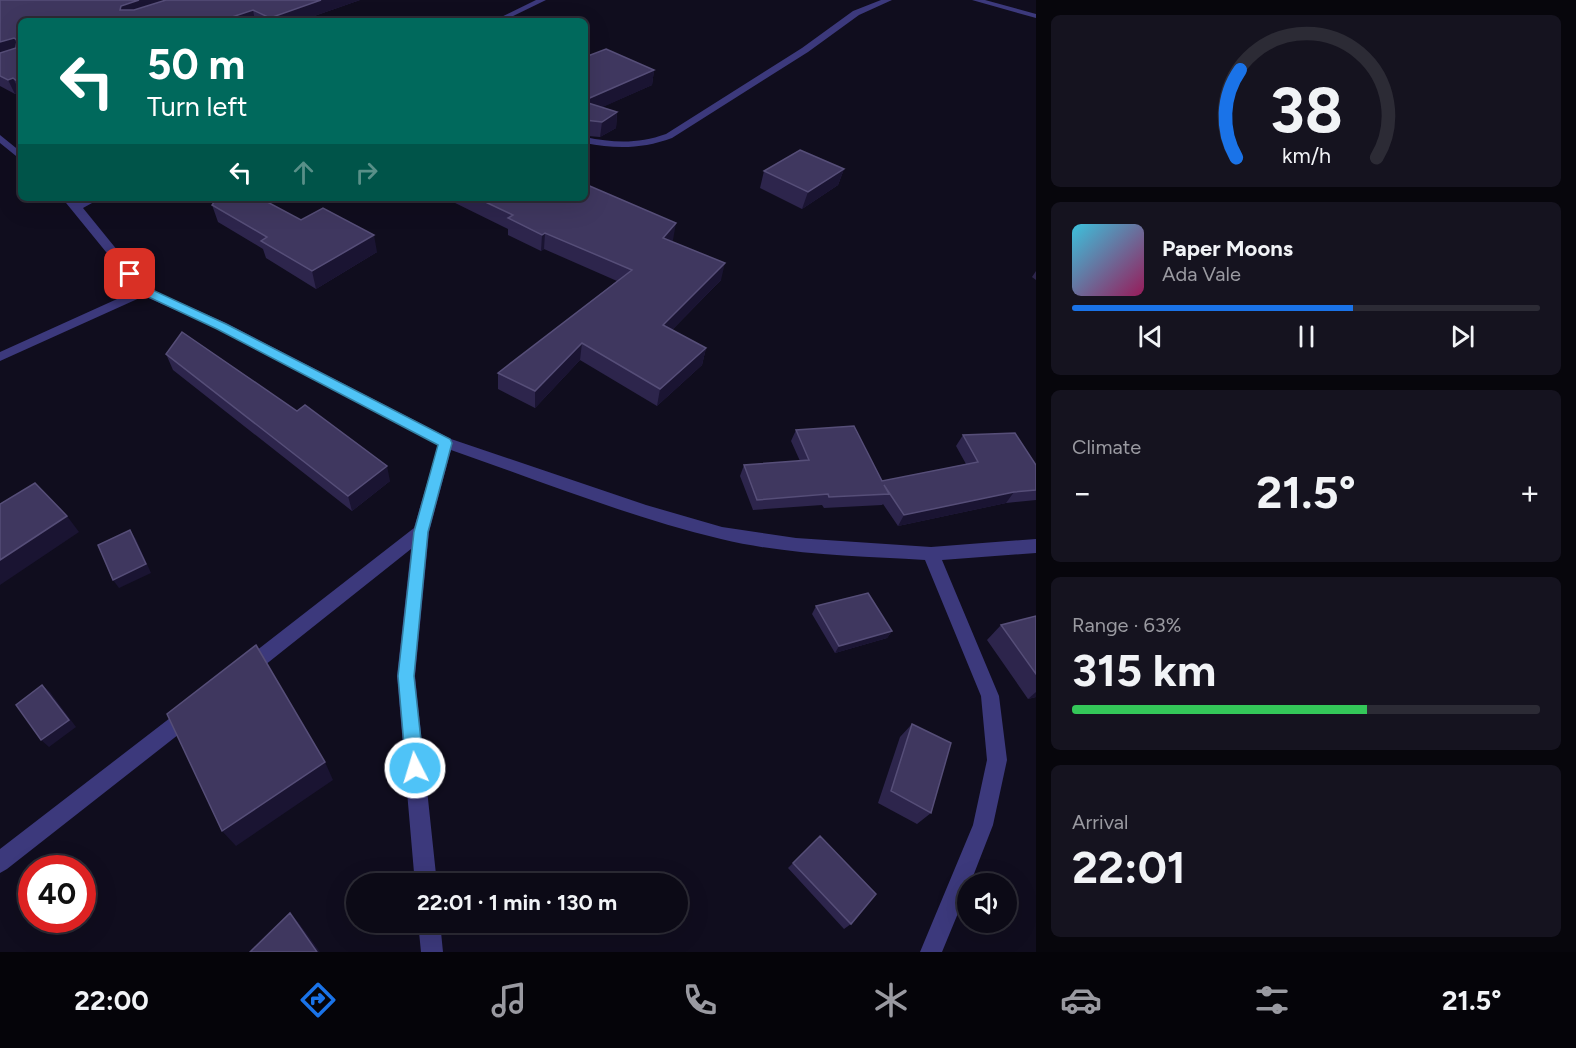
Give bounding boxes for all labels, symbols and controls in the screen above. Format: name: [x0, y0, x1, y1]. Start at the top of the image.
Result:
text: 50 m: [147, 39, 245, 90]
icon: left: [48, 42, 126, 120]
text: 38: [1270, 73, 1342, 148]
text: Turn left: [147, 90, 247, 123]
text: km/h: [1282, 144, 1330, 169]
icon: left: [224, 156, 257, 189]
icon: ahead: [287, 156, 320, 189]
icon: right: [350, 156, 383, 189]
text: Paper Moons: [1162, 235, 1293, 262]
pin: [104, 248, 155, 299]
icon: arrive: [113, 257, 146, 290]
text: Ada Vale: [1162, 262, 1241, 286]
icon: previous: [1134, 320, 1167, 353]
icon: pause: [1290, 320, 1323, 353]
icon: next: [1446, 320, 1479, 353]
text: Climate: [1072, 435, 1141, 459]
text: 21.5°: [1256, 465, 1356, 519]
text: −: [1072, 473, 1093, 512]
text: +: [1519, 473, 1540, 512]
text: Range · 63%: [1072, 613, 1181, 637]
text: 315 km: [1072, 643, 1216, 697]
position arrow: [383, 736, 447, 800]
text: Arrival: [1072, 810, 1128, 834]
text: 22:01: [1072, 840, 1186, 894]
speed limit sign: 40: [18, 855, 96, 933]
map controls: [957, 873, 1017, 933]
button: sound: [957, 873, 1017, 933]
text: 22:01 · 1 min · 130 m: [417, 889, 617, 916]
icon: directions: [297, 979, 339, 1021]
icon: music: [488, 979, 530, 1021]
icon: phone: [679, 979, 721, 1021]
icon: climate: [870, 979, 912, 1021]
icon: car: [1060, 979, 1102, 1021]
icon: filters: [1251, 979, 1293, 1021]
text: 22:00: [74, 984, 149, 1017]
text: 21.5°: [1442, 984, 1502, 1017]

